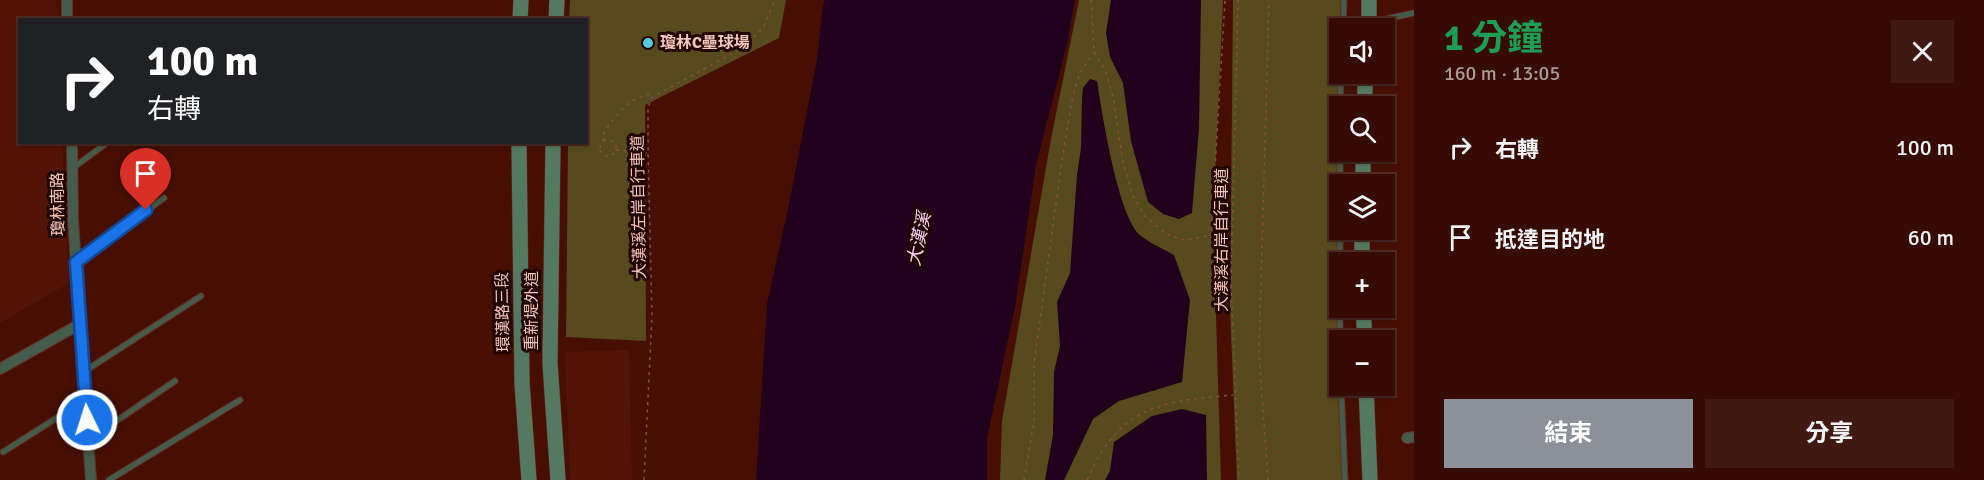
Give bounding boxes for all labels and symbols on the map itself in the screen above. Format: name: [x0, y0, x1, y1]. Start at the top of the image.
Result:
place label: 瓊林C壘球場: [660, 33, 750, 53]
marker: 瓊林C壘球場: [641, 36, 655, 50]
street label: 大漢溪左岸自行車道: [628, 135, 650, 279]
pin: [120, 148, 171, 210]
street label: 大漢溪右岸自行車道: [1212, 168, 1232, 312]
street label: 瓊林南路: [47, 172, 69, 236]
water label: 大漢溪: [903, 207, 936, 268]
street label: 重新堤外道: [522, 271, 542, 351]
street label: 環漢路三段: [492, 272, 514, 352]
position arrow: [55, 388, 119, 452]

